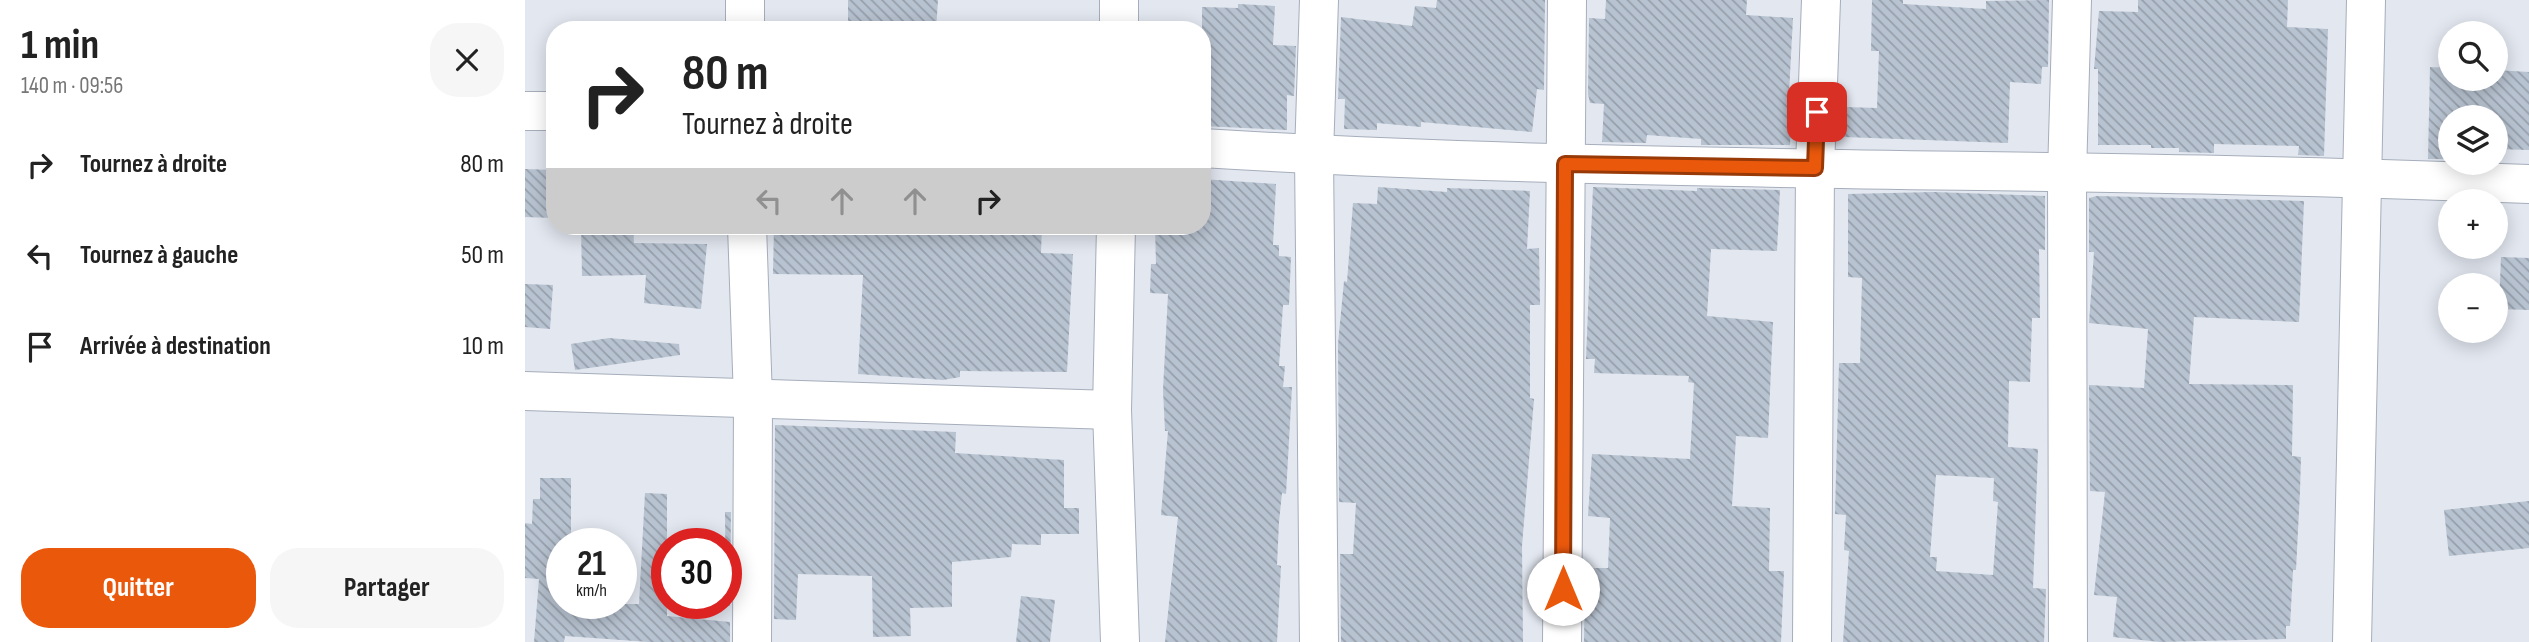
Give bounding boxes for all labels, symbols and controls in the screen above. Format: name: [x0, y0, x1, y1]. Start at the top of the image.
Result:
text: 1 min: [21, 20, 99, 71]
map controls: [2438, 21, 2508, 343]
button: search: [2438, 21, 2508, 91]
button: close: [430, 23, 504, 97]
text: 80 m: [682, 45, 769, 104]
icon: right: [567, 49, 658, 140]
text: 140 m · 09:56: [21, 72, 123, 100]
pin: [1787, 82, 1847, 142]
icon: arrive: [1798, 93, 1836, 131]
text: Tournez à droite: [682, 105, 853, 144]
button: layers: [2438, 105, 2508, 175]
icon: right: [21, 146, 59, 184]
text: Tournez à droite: [80, 149, 227, 180]
text: 80 m: [460, 149, 504, 180]
icon: left: [750, 182, 788, 220]
icon: ahead: [823, 182, 861, 220]
icon: ahead: [896, 182, 934, 220]
icon: right: [969, 182, 1007, 220]
button: +: [2438, 189, 2508, 259]
icon: left: [21, 237, 59, 275]
text: Tournez à gauche: [80, 240, 238, 271]
text: 50 m: [461, 240, 504, 271]
button: −: [2438, 273, 2508, 343]
icon: arrive: [21, 328, 59, 366]
text: Arrivée à destination: [80, 331, 271, 362]
text: 10 m: [462, 331, 504, 362]
speed limit sign: 30: [651, 528, 742, 619]
text: 21: [577, 543, 606, 586]
button: Quitter: [21, 548, 256, 628]
button: Partager: [270, 548, 504, 628]
position arrow: [1526, 552, 1600, 626]
text: km/h: [576, 580, 607, 601]

